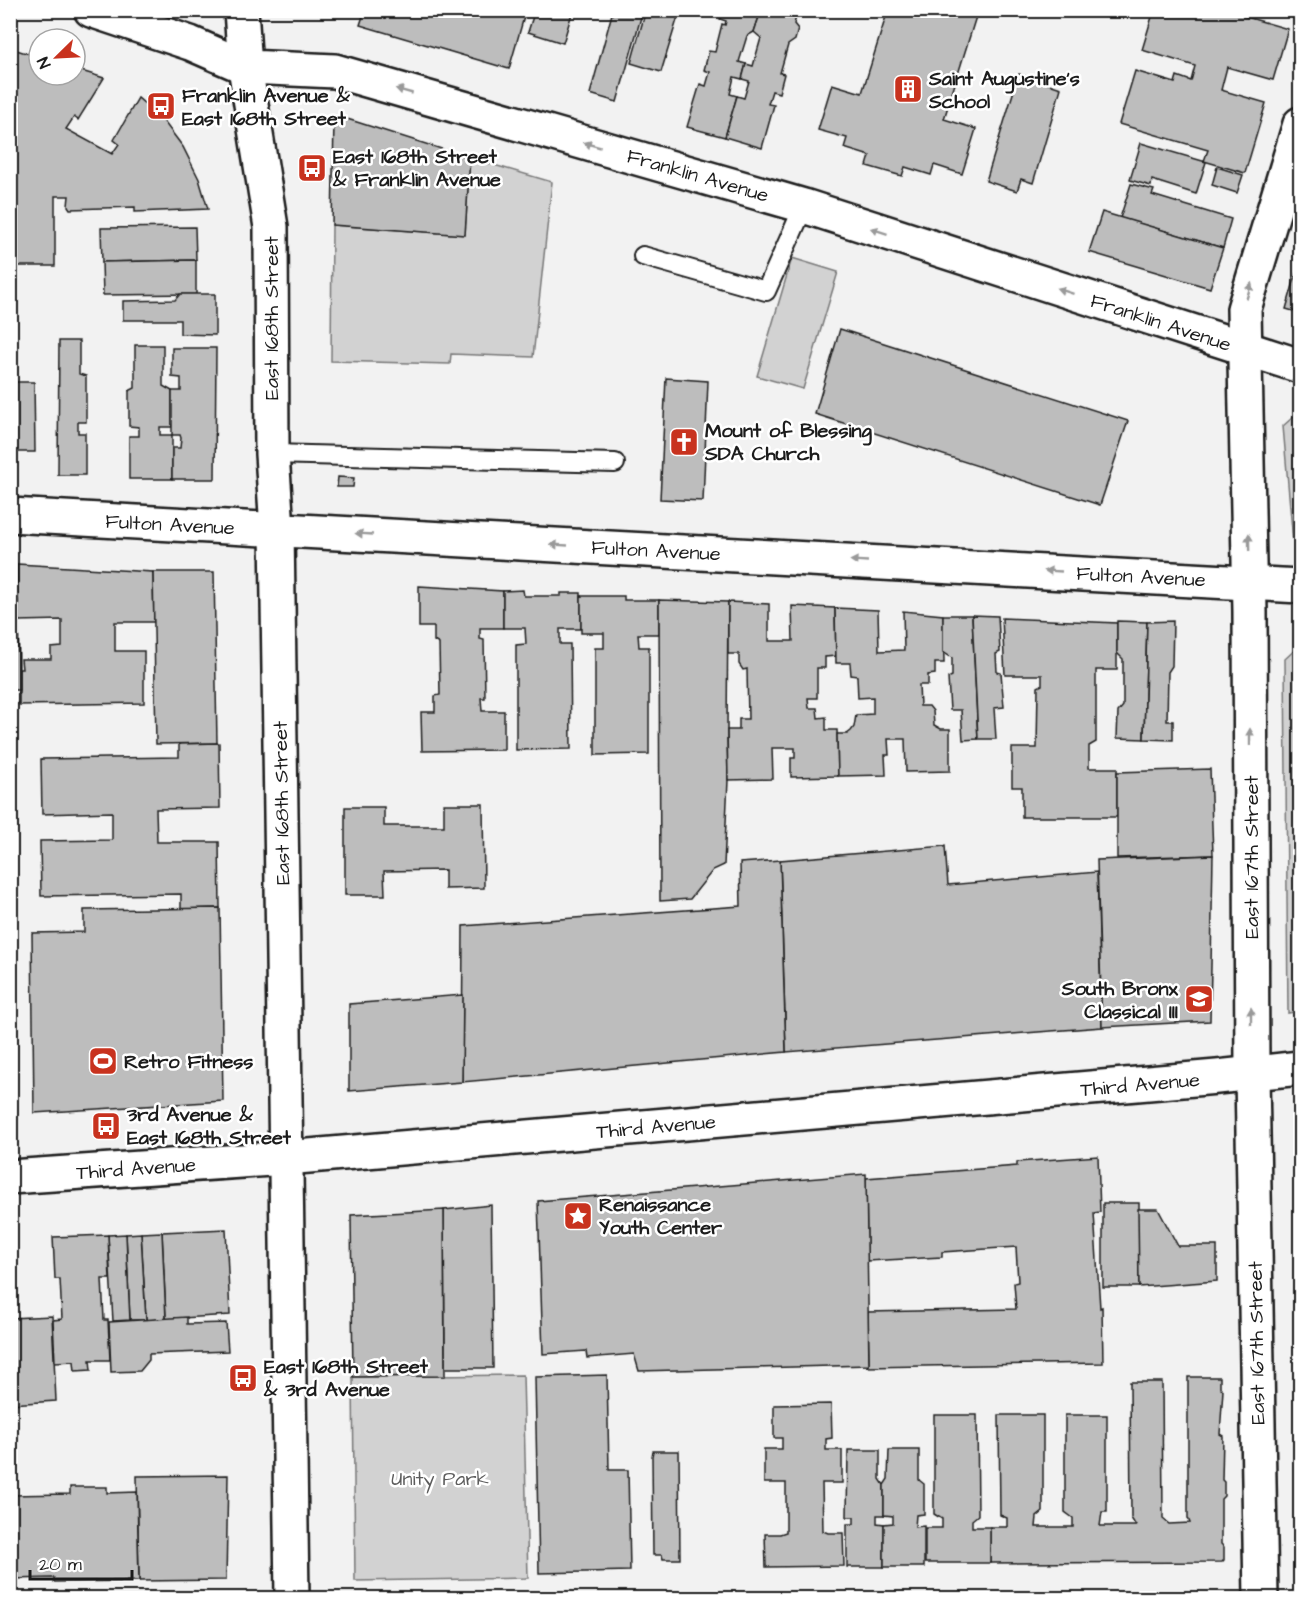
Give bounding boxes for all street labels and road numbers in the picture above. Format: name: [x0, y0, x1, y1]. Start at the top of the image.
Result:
street label: Franklin Avenue: [623, 142, 772, 210]
street label: East 168th Street: [258, 236, 286, 400]
street label: Franklin Avenue: [1087, 287, 1235, 359]
street label: Fulton Avenue: [105, 508, 236, 542]
street label: Fulton Avenue: [591, 534, 722, 568]
street label: Fulton Avenue: [1076, 560, 1207, 594]
street label: East 168th Street: [267, 721, 297, 885]
street label: East 167th Street: [1238, 775, 1266, 939]
street label: Third Avenue: [1079, 1066, 1201, 1104]
street label: Third Avenue: [595, 1108, 717, 1146]
street label: Third Avenue: [75, 1151, 197, 1187]
street label: East 167th Street: [1242, 1261, 1272, 1425]

